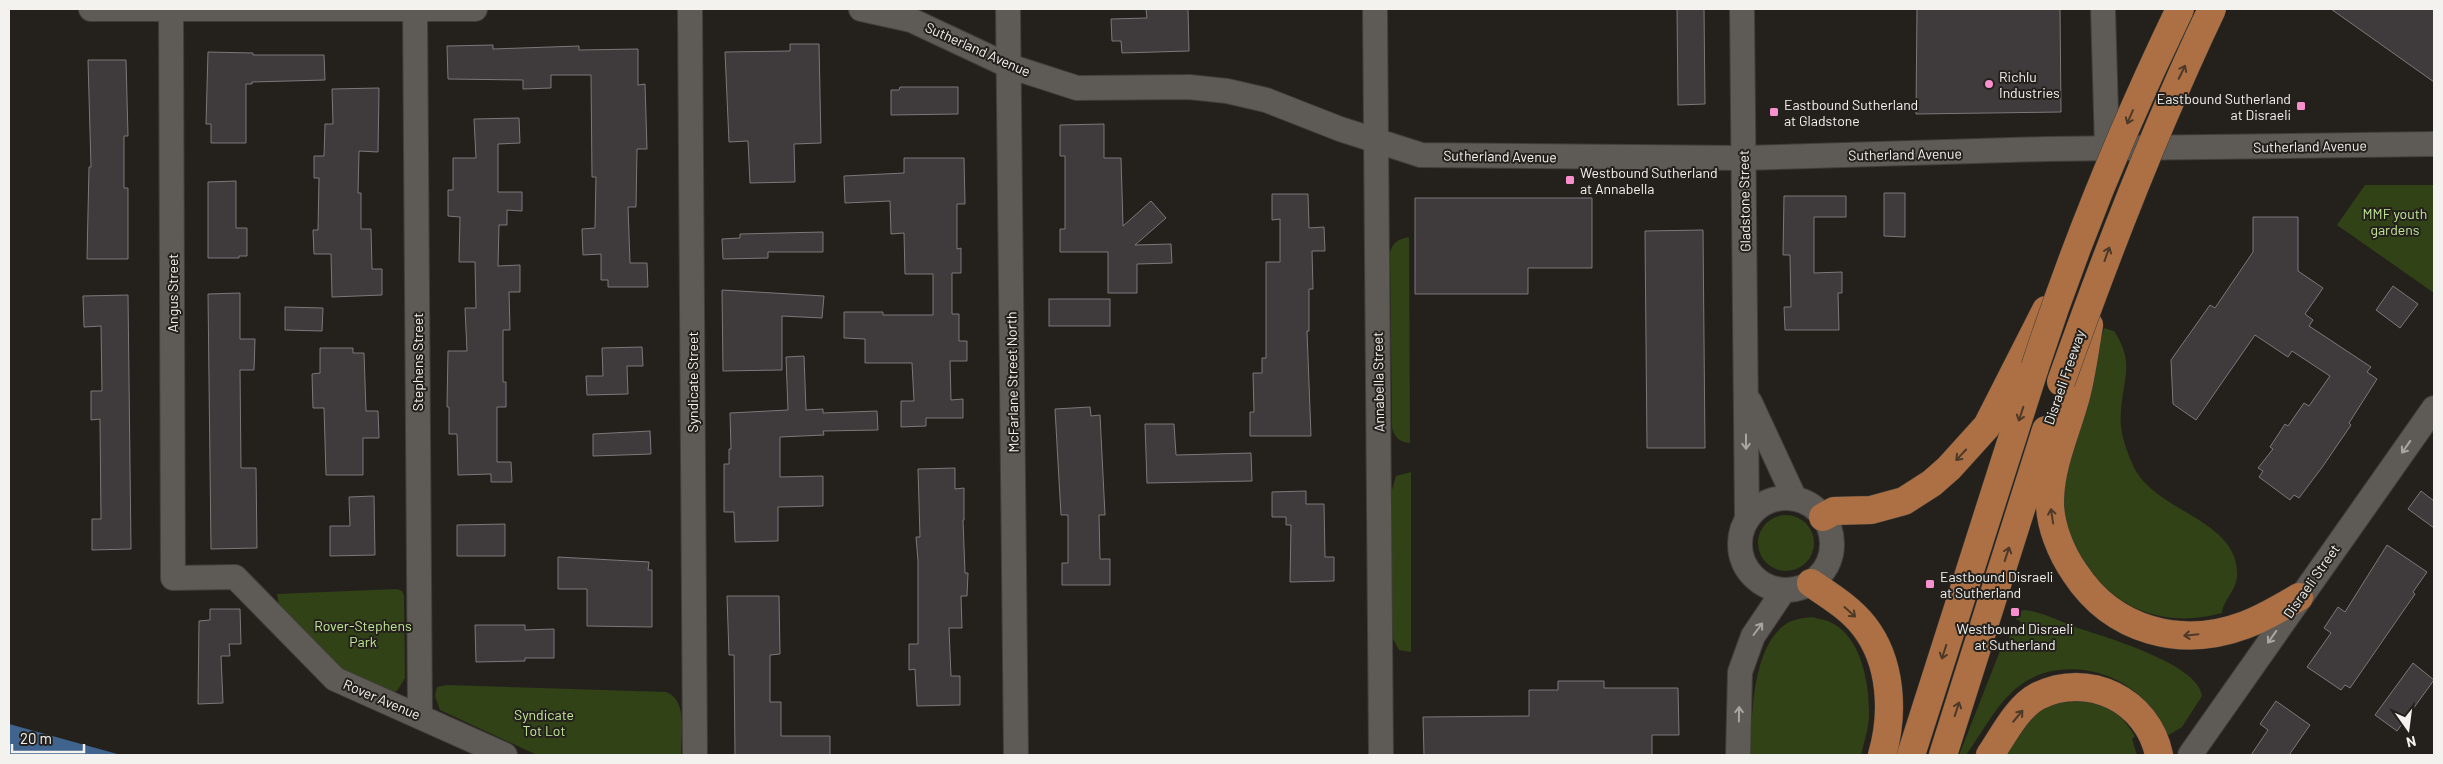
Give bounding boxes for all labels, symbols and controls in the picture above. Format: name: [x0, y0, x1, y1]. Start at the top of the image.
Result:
street label: Sutherland Avenue: [923, 18, 1033, 80]
one-way arrow: [2178, 65, 2187, 80]
place label: Richlu Industries: [1999, 68, 2060, 101]
marker: Richlu Industries: [1983, 78, 1995, 90]
place label: Eastbound Sutherland at Disraeli: [2157, 90, 2291, 123]
place label: Eastbound Sutherland at Gladstone: [1784, 96, 1918, 129]
marker: Eastbound Sutherland at Disraeli: [2295, 100, 2307, 112]
marker: Eastbound Sutherland at Gladstone: [1768, 106, 1780, 118]
one-way arrow: [2125, 109, 2135, 124]
street label: Sutherland Avenue: [2253, 137, 2367, 155]
street label: Sutherland Avenue: [1848, 145, 1962, 163]
street label: Sutherland Avenue: [1443, 147, 1557, 165]
street label: Gladstone Street: [1735, 150, 1753, 252]
place label: Westbound Sutherland at Annabella: [1580, 164, 1718, 197]
marker: Westbound Sutherland at Annabella: [1564, 174, 1576, 186]
park label: MMF youth gardens: [2363, 205, 2427, 238]
one-way arrow: [2103, 247, 2112, 263]
street label: Angus Street: [164, 254, 181, 332]
street label: McFarlane Street North: [1002, 311, 1022, 453]
street label: Stephens Street: [409, 313, 426, 411]
street label: Disraeli Freeway: [2040, 327, 2088, 427]
street label: Syndicate Street: [684, 331, 701, 433]
street label: Annabella Street: [1369, 332, 1387, 432]
one-way arrow: [2015, 405, 2025, 421]
one-way arrow: [1741, 434, 1751, 450]
one-way arrow: [2401, 440, 2411, 454]
one-way arrow: [1955, 449, 1967, 462]
one-way arrow: [2047, 508, 2057, 524]
street label: Disraeli Street: [2279, 541, 2343, 621]
one-way arrow: [2002, 546, 2012, 562]
place label: Eastbound Disraeli at Sutherland: [1940, 568, 2053, 601]
marker: Eastbound Disraeli at Sutherland: [1924, 578, 1936, 590]
one-way arrow: [1843, 606, 1856, 617]
marker: Westbound Disraeli at Sutherland: [2009, 606, 2021, 618]
park label: Rover-Stephens Park: [314, 617, 412, 650]
place label: Westbound Disraeli at Sutherland: [1957, 620, 2073, 653]
one-way arrow: [1753, 622, 1763, 636]
one-way arrow: [2183, 630, 2199, 640]
one-way arrow: [2267, 630, 2277, 644]
one-way arrow: [1939, 643, 1949, 659]
street label: Rover Avenue: [341, 675, 423, 723]
one-way arrow: [1953, 701, 1963, 717]
north arrow: [2383, 704, 2433, 754]
park label: Syndicate Tot Lot: [514, 706, 574, 739]
one-way arrow: [1735, 706, 1744, 722]
one-way arrow: [2013, 709, 2024, 722]
scale bar: [12, 722, 85, 754]
text: 20 m: [20, 729, 52, 747]
text: N: [2405, 733, 2418, 751]

